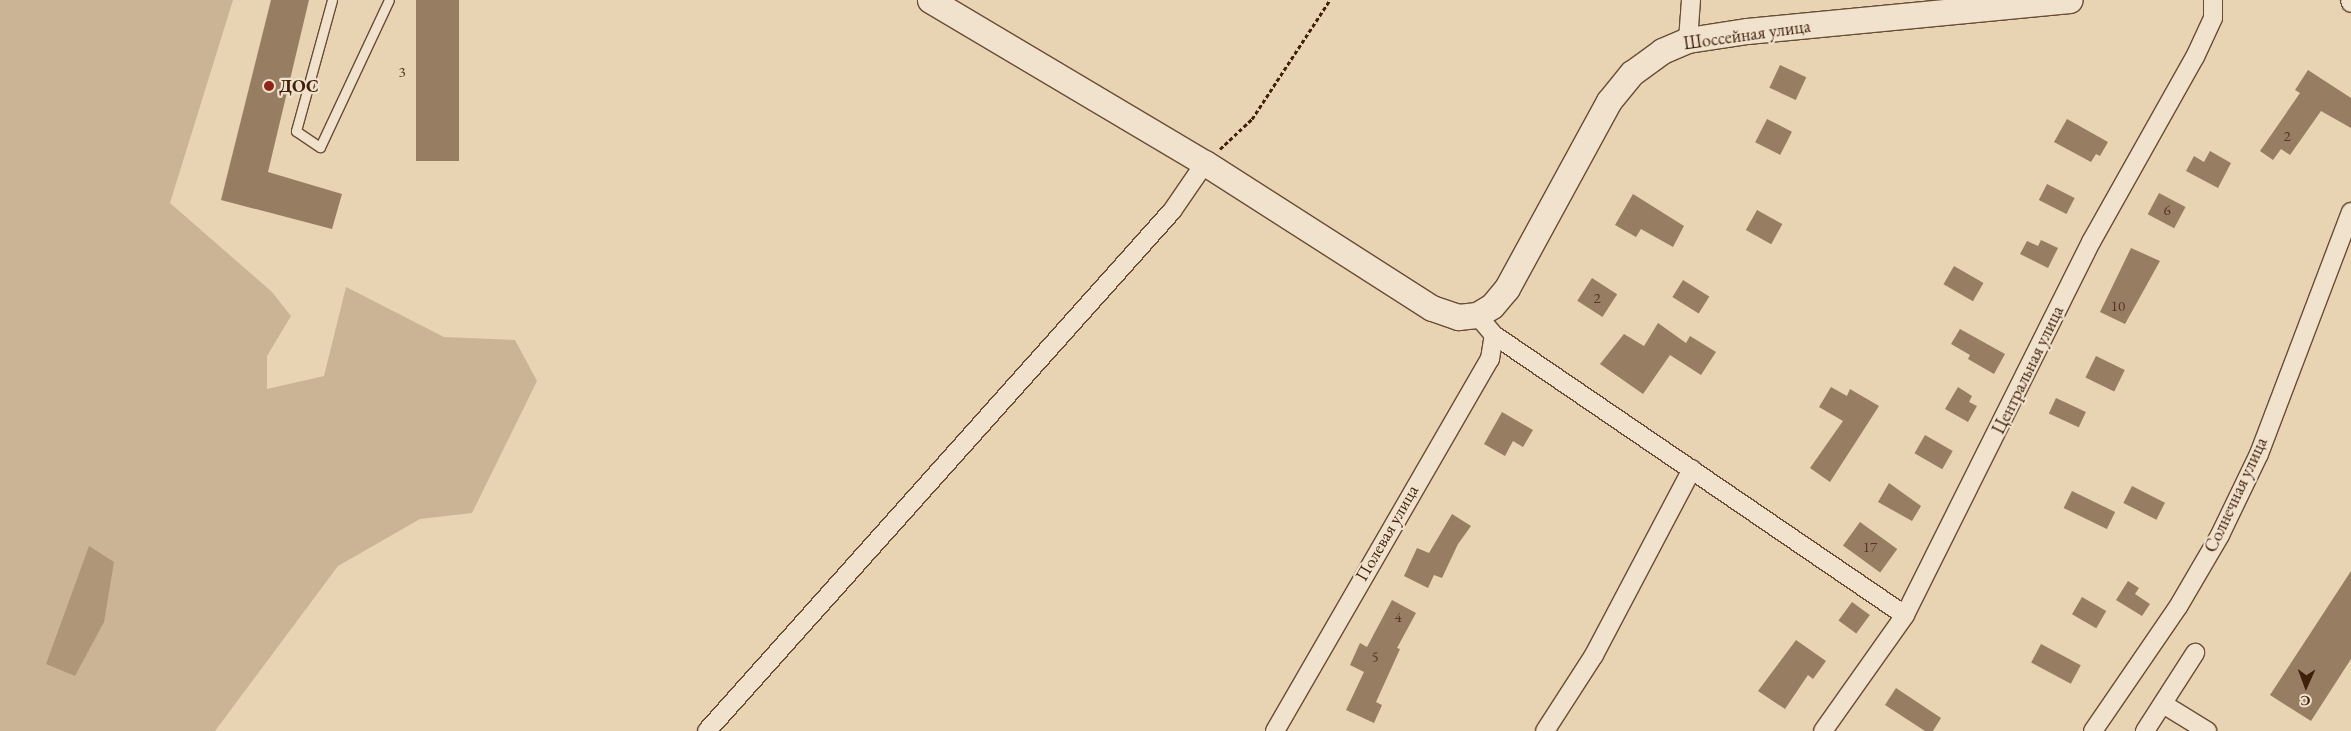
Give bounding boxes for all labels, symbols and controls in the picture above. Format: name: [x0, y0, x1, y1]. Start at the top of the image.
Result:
street label: Шоссейная улица: [1682, 15, 1812, 55]
house number: 3: [398, 63, 406, 81]
place label: ДОС: [279, 75, 319, 97]
marker: ДОС: [263, 80, 275, 92]
house number: 2: [2283, 127, 2291, 145]
house number: 6: [2163, 201, 2171, 219]
house number: 2: [1593, 289, 1601, 307]
house number: 10: [2111, 297, 2125, 315]
street label: Центральная улица: [1988, 302, 2068, 438]
street label: Солнечная улица: [2200, 434, 2272, 556]
street label: Полевая улица: [1351, 481, 1423, 585]
house number: 17: [1863, 538, 1877, 556]
house number: 4: [1394, 608, 1402, 626]
house number: 5: [1371, 648, 1379, 666]
north arrow: [2281, 661, 2331, 711]
text: С: [2300, 692, 2311, 710]

